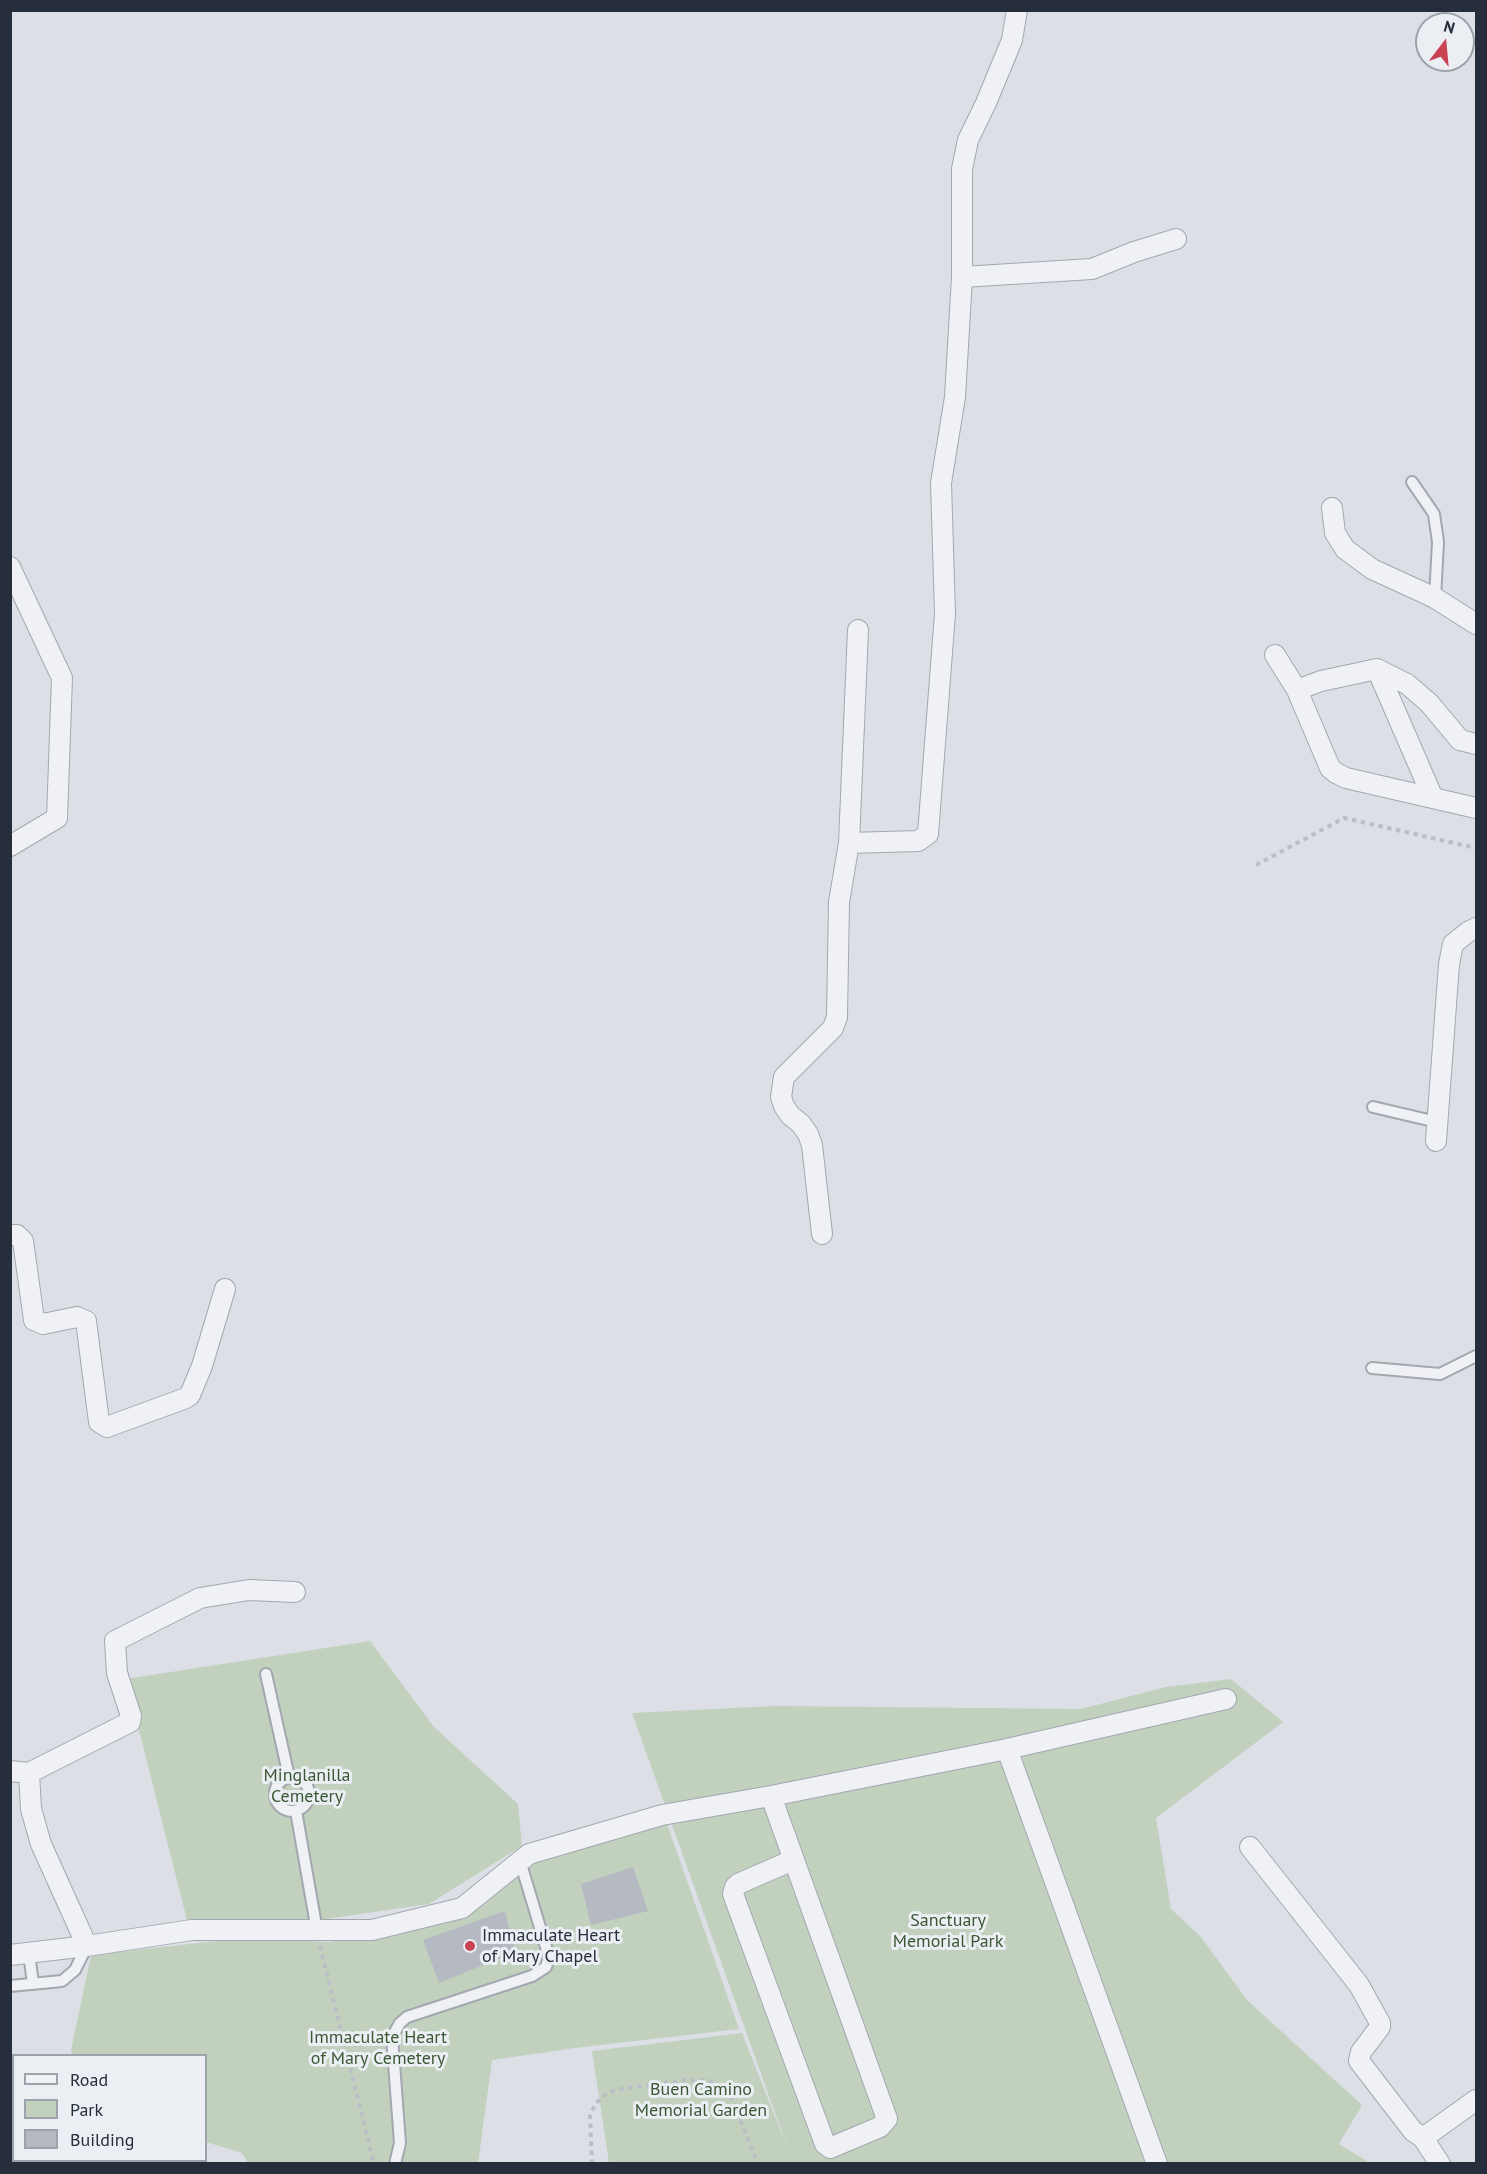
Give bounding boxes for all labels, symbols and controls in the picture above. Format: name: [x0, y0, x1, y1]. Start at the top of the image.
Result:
north arrow: [1415, 12, 1475, 72]
text: N: [1442, 16, 1457, 38]
park label: Minglanilla Cemetery: [264, 1765, 350, 1808]
park label: Sanctuary Memorial Park: [893, 1910, 1003, 1952]
place label: Immaculate Heart of Mary Chapel: [482, 1925, 620, 1968]
marker: Immaculate Heart of Mary Chapel: [463, 1939, 477, 1953]
park label: Immaculate Heart of Mary Cemetery: [309, 2027, 447, 2070]
legend: [12, 2054, 207, 2162]
text: Road: [70, 2068, 108, 2091]
park label: Buen Camino Memorial Garden: [635, 2079, 767, 2122]
text: Park: [70, 2098, 103, 2121]
text: Building: [70, 2128, 134, 2151]

